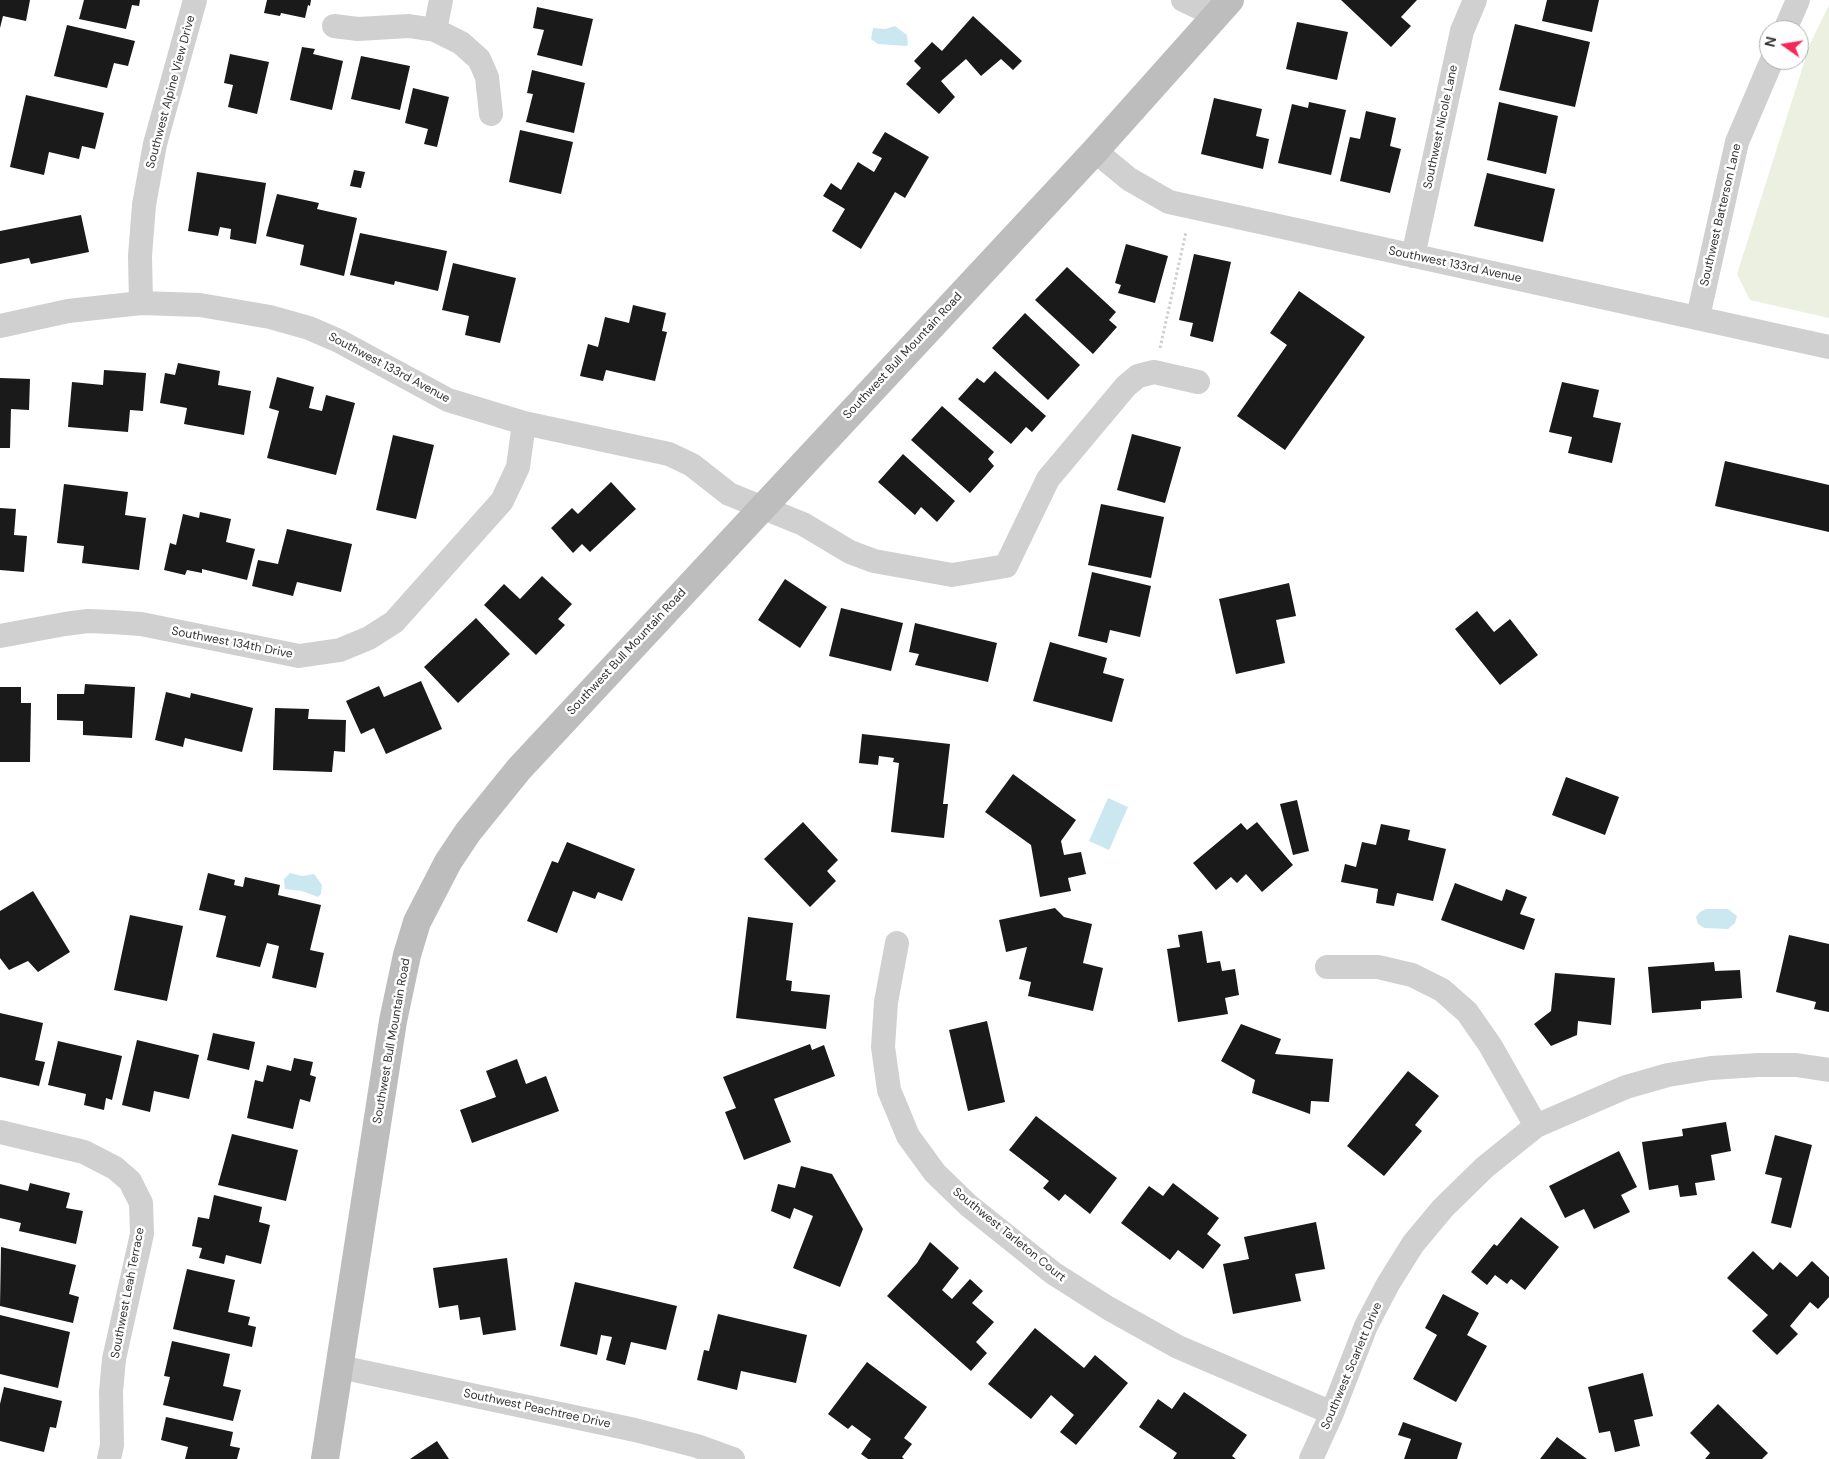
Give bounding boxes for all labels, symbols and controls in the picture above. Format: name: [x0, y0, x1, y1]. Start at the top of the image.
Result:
street label: Southwest Alpine View Drive: [144, 14, 198, 170]
north arrow: [1759, 20, 1809, 70]
text: N: [1760, 35, 1780, 49]
street label: Southwest Nicole Lane: [1421, 64, 1461, 190]
street label: Southwest Batterson Lane: [1698, 142, 1744, 288]
street label: Southwest 133rd Avenue: [1387, 244, 1523, 286]
street label: Southwest Bull Mountain Road: [841, 290, 965, 422]
street label: Southwest 133rd Avenue: [326, 330, 452, 406]
street label: Southwest Bull Mountain Road: [565, 586, 689, 718]
street label: Southwest 134th Drive: [170, 624, 294, 662]
street label: Southwest Bull Mountain Road: [370, 957, 414, 1125]
street label: Southwest Tarleton Court: [949, 1185, 1069, 1285]
street label: Southwest Leah Terrace: [108, 1226, 148, 1360]
street label: Southwest Scarlett Drive: [1319, 1300, 1385, 1432]
street label: Southwest Peachtree Drive: [462, 1386, 612, 1432]

